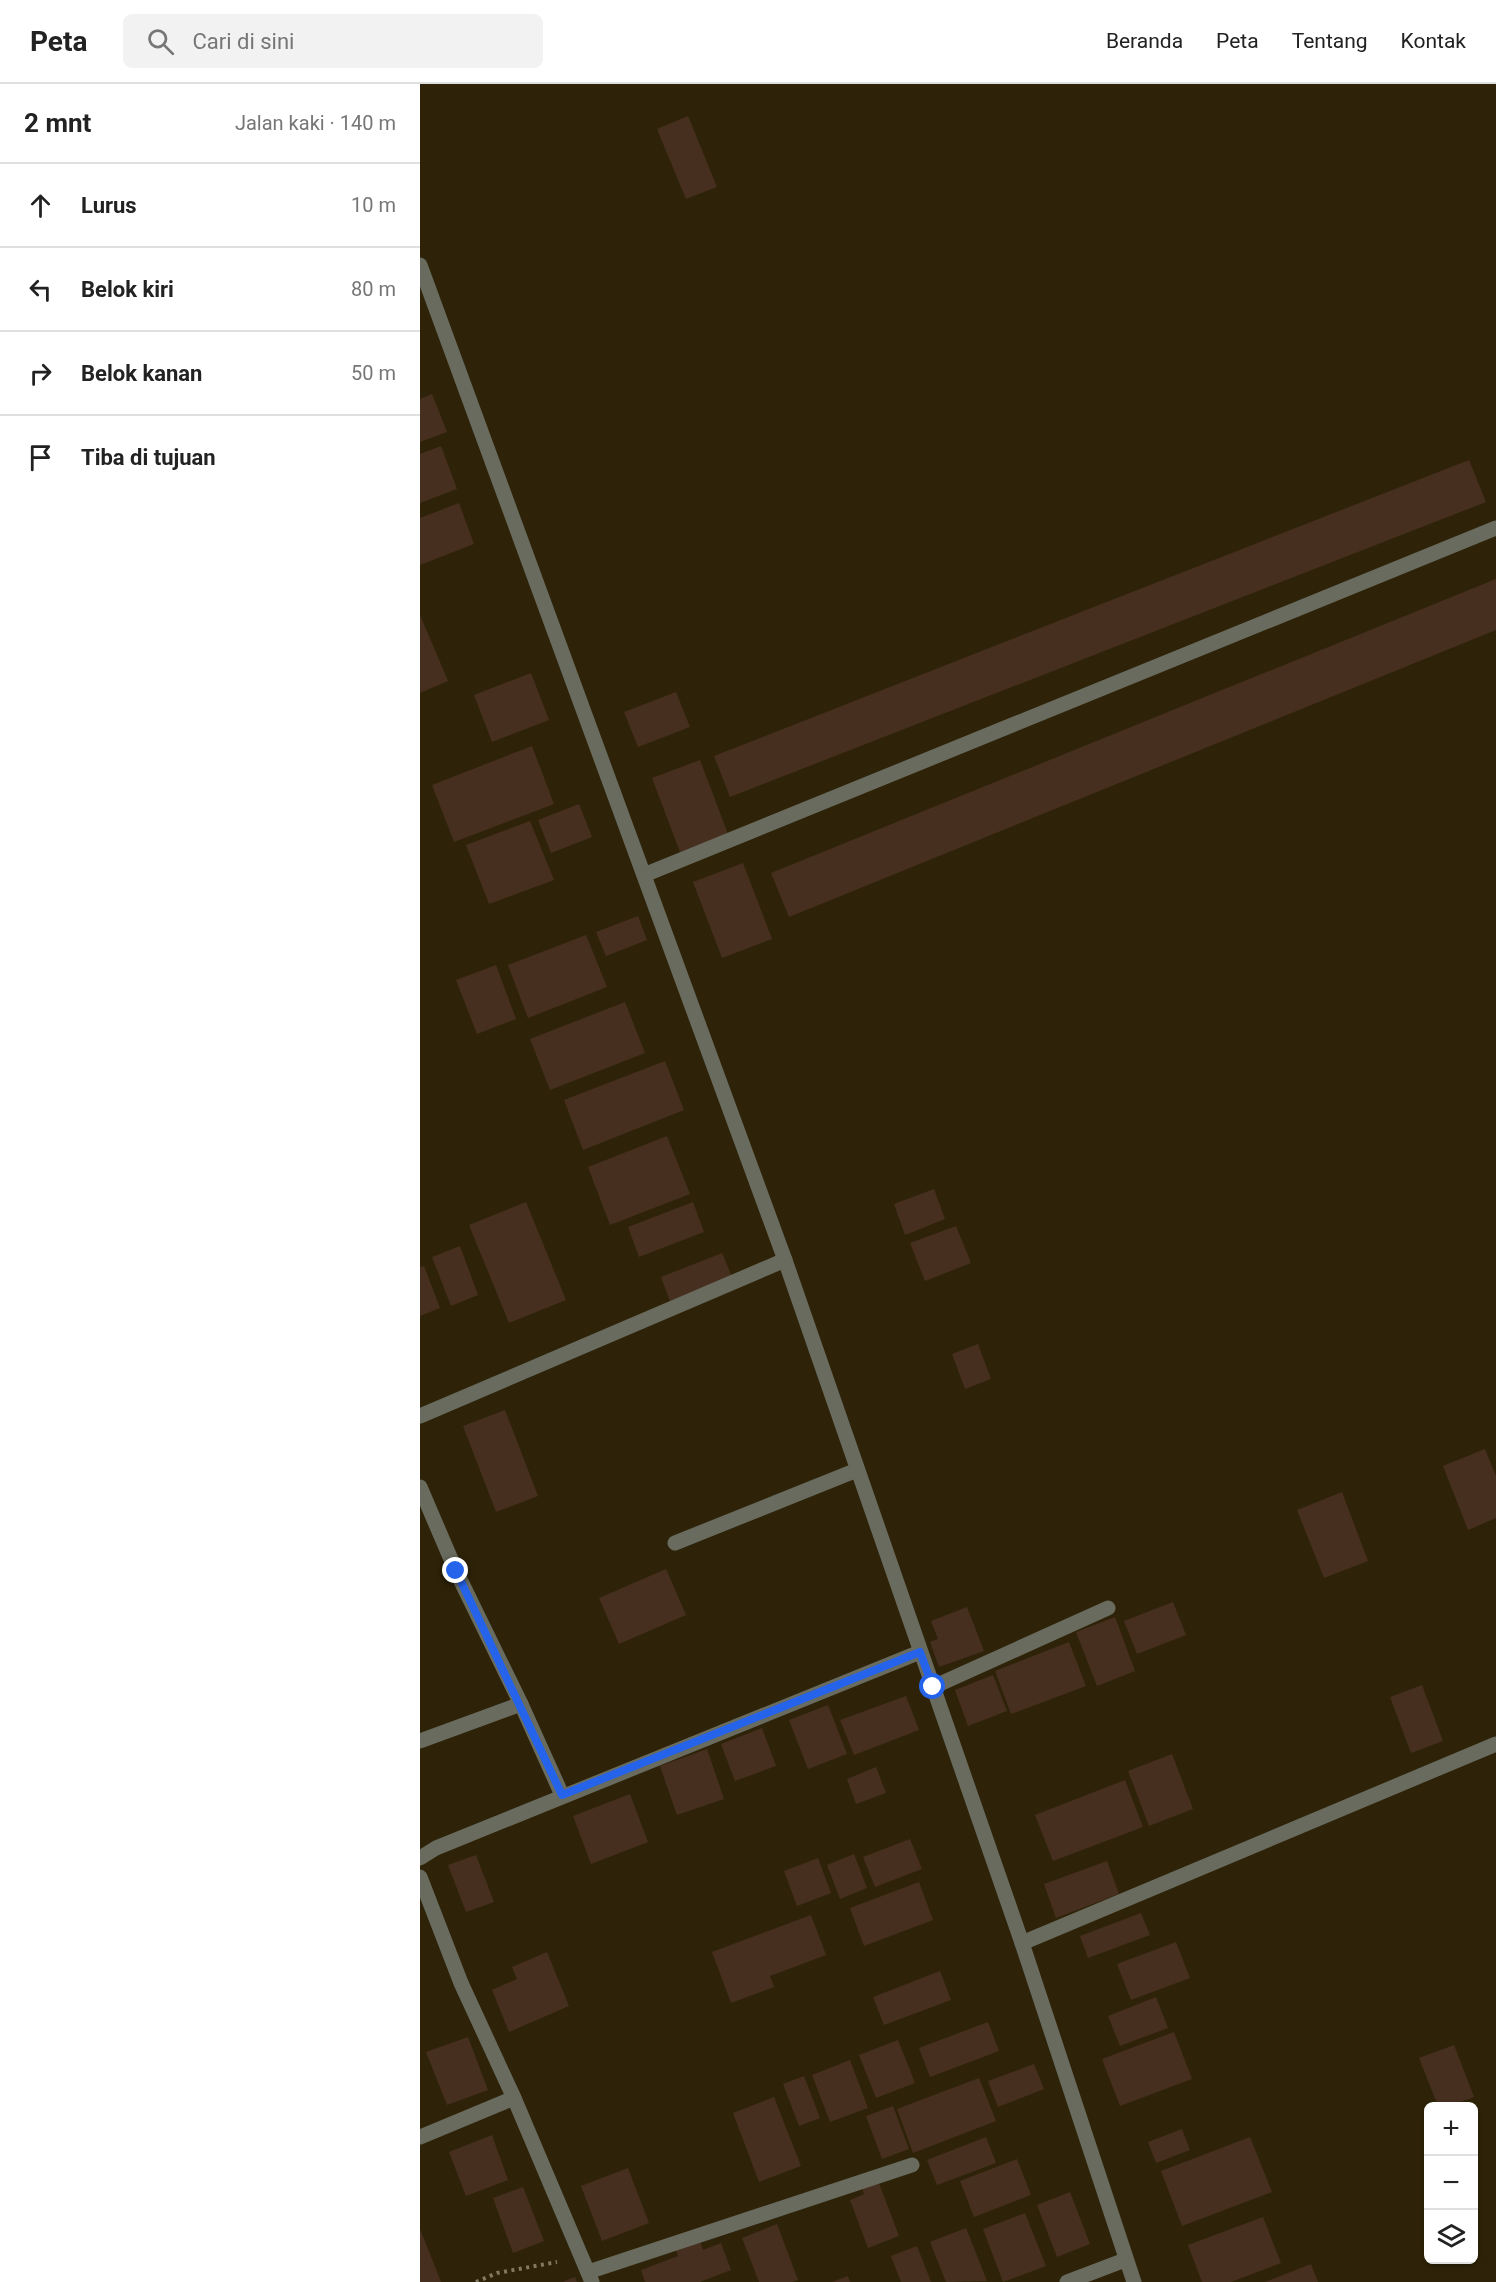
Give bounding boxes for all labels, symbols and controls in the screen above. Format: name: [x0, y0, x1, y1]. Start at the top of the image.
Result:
search box: [123, 14, 543, 68]
text: Peta: [30, 25, 87, 58]
icon: search: [144, 25, 177, 58]
text: Cari di sini: [192, 29, 294, 54]
text: Beranda: [1106, 29, 1183, 53]
text: Peta: [1216, 29, 1259, 53]
text: Tentang: [1292, 29, 1368, 53]
text: Kontak: [1401, 29, 1466, 53]
text: 2 mnt: [24, 108, 91, 138]
text: Jalan kaki · 140 m: [235, 111, 396, 135]
icon: ahead: [24, 189, 57, 222]
text: Lurus: [81, 193, 137, 218]
text: 10 m: [351, 193, 396, 217]
icon: left: [24, 273, 57, 306]
text: Belok kiri: [81, 277, 174, 302]
text: 80 m: [351, 277, 396, 301]
icon: right: [24, 357, 57, 390]
text: Belok kanan: [81, 361, 202, 386]
text: 50 m: [351, 361, 396, 385]
icon: arrive: [24, 441, 57, 474]
text: Tiba di tujuan: [81, 445, 216, 470]
route end: [442, 1557, 468, 1583]
route start: [919, 1673, 945, 1699]
map controls: [1424, 2102, 1478, 2264]
button: +: [1424, 2102, 1478, 2156]
button: −: [1424, 2156, 1478, 2210]
button: layers: [1424, 2210, 1478, 2264]

